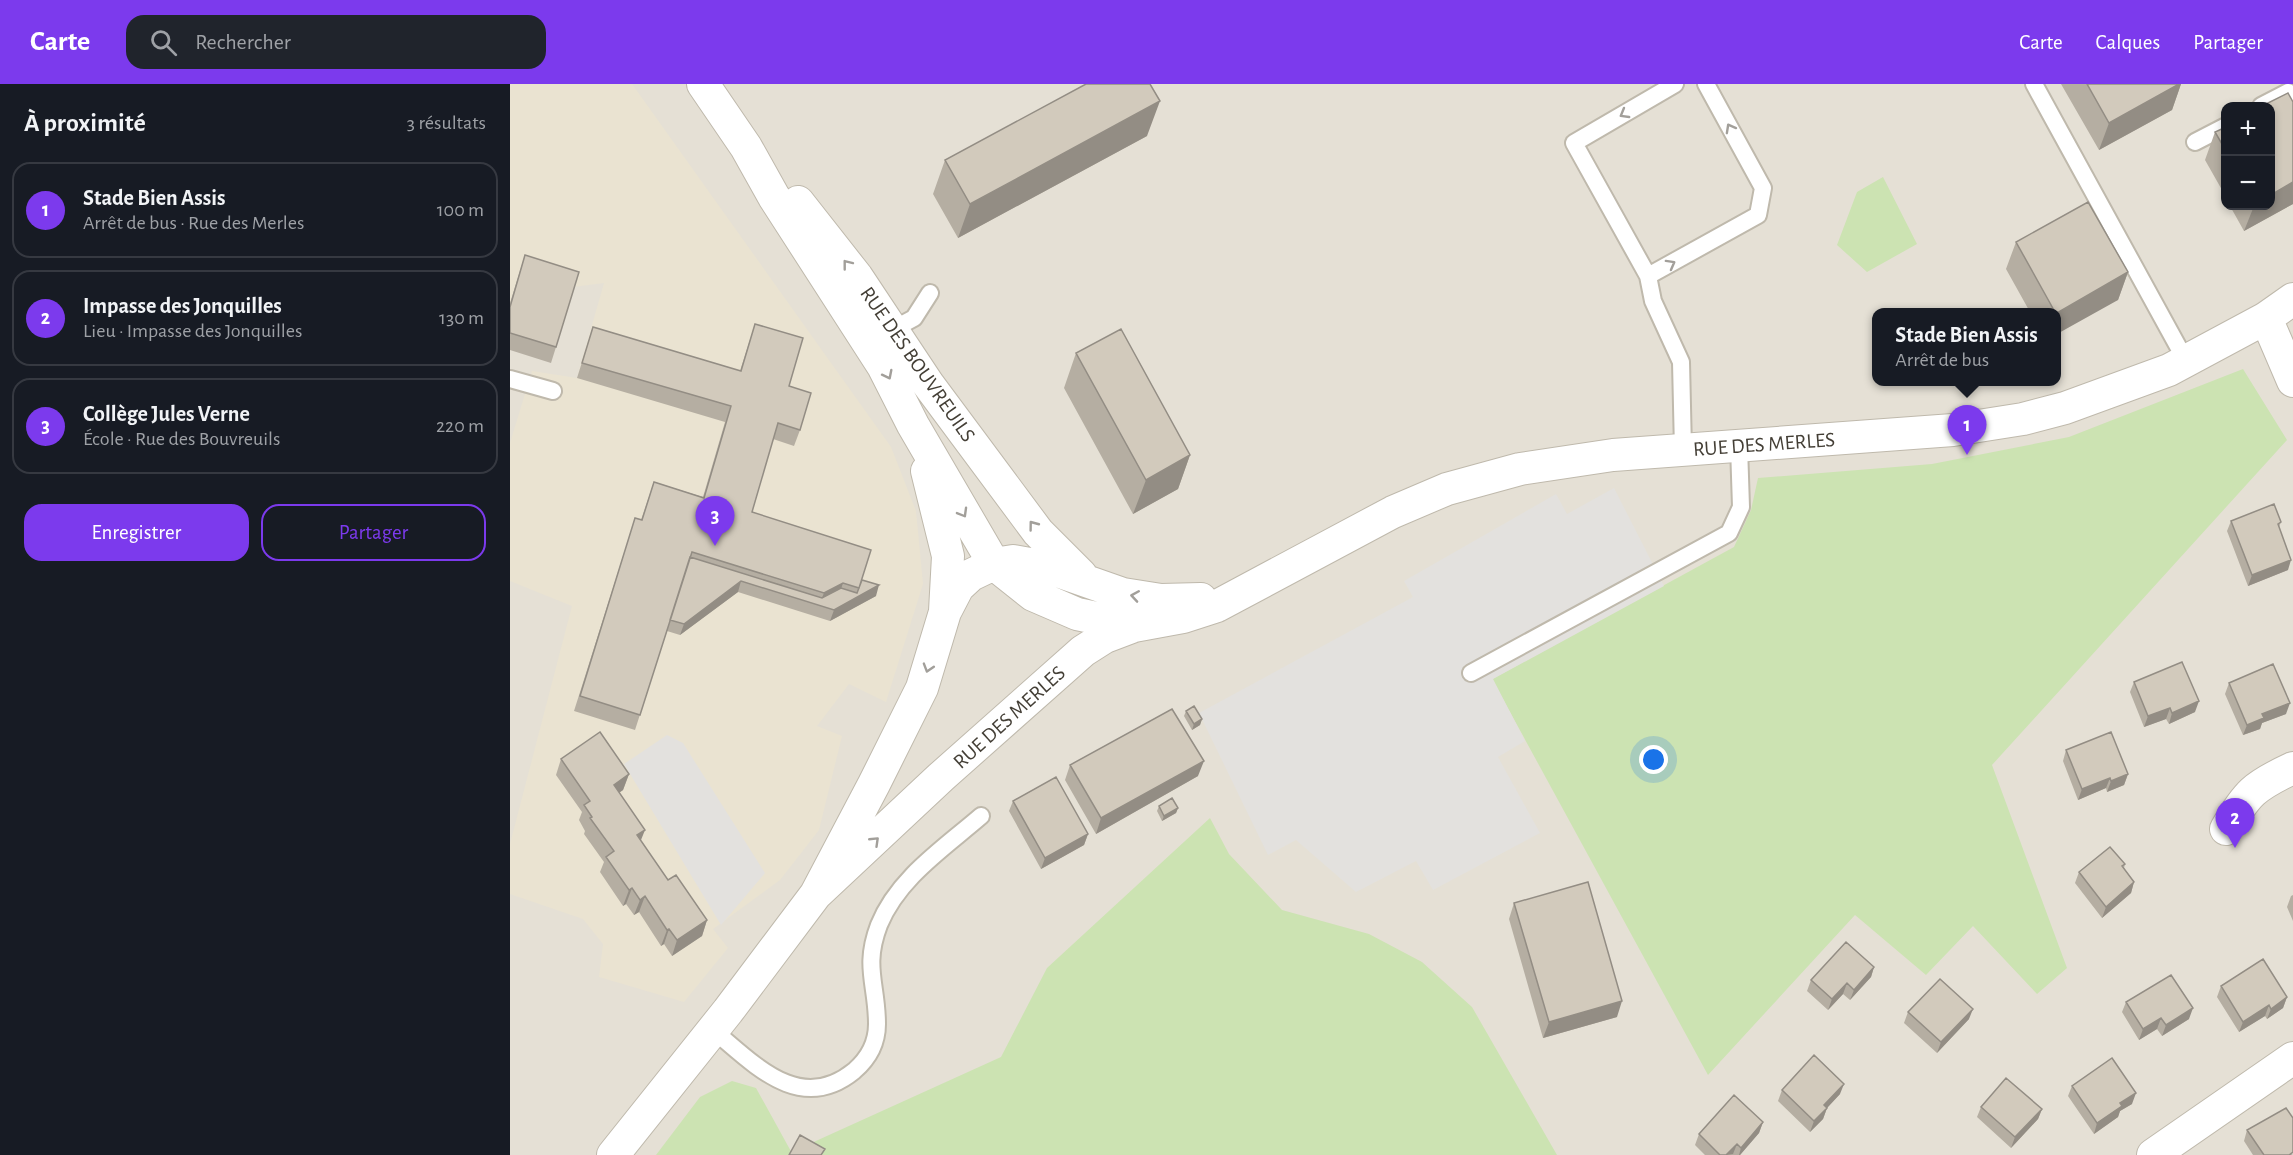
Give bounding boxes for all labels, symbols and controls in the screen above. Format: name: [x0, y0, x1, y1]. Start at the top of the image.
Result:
search box: [126, 15, 546, 69]
icon: search: [147, 26, 180, 59]
text: Carte: [30, 28, 90, 56]
text: Rechercher: [195, 31, 291, 53]
text: Carte: [2019, 32, 2063, 53]
text: Calques: [2096, 32, 2160, 53]
text: Partager: [2193, 32, 2263, 53]
map controls: [2221, 102, 2275, 210]
button: +: [2221, 102, 2275, 156]
one-way arrow: [1620, 106, 1630, 118]
text: À proximité: [24, 110, 146, 136]
text: 3 résultats: [407, 113, 486, 133]
one-way arrow: [1726, 124, 1737, 135]
button: −: [2221, 156, 2275, 210]
text: Stade Bien Assis: [83, 187, 225, 209]
text: 1: [42, 200, 49, 220]
text: 100 m: [437, 200, 484, 220]
text: Arrêt de bus · Rue des Merles: [83, 213, 304, 233]
one-way arrow: [843, 259, 854, 270]
one-way arrow: [1665, 259, 1675, 271]
street label: RUE DES BOUVREUILS: [856, 283, 979, 446]
text: Impasse des Jonquilles: [83, 295, 282, 317]
text: 2: [41, 308, 50, 328]
text: 130 m: [439, 308, 484, 328]
popup: [1872, 308, 2061, 386]
text: Lieu · Impasse des Jonquilles: [83, 321, 302, 341]
text: Stade Bien Assis: [1895, 324, 2038, 346]
text: Arrêt de bus: [1895, 350, 1989, 370]
one-way arrow: [880, 369, 892, 380]
text: Collège Jules Verne: [83, 403, 250, 425]
pin: 1: [1948, 406, 1986, 455]
text: 3: [41, 416, 50, 436]
text: 220 m: [436, 416, 484, 436]
text: École · Rue des Bouvreuils: [83, 429, 280, 449]
street label: RUE DES MERLES: [1692, 429, 1836, 460]
pin: 3: [696, 496, 734, 546]
button: Enregistrer: [24, 504, 249, 561]
button: Partager: [261, 504, 486, 561]
one-way arrow: [956, 507, 968, 517]
one-way arrow: [1029, 521, 1040, 532]
one-way arrow: [1131, 590, 1141, 603]
one-way arrow: [923, 662, 935, 672]
street label: RUE DES MERLES: [949, 662, 1069, 773]
your location: [1639, 745, 1668, 774]
pin: 2: [2216, 798, 2254, 848]
one-way arrow: [867, 837, 878, 848]

